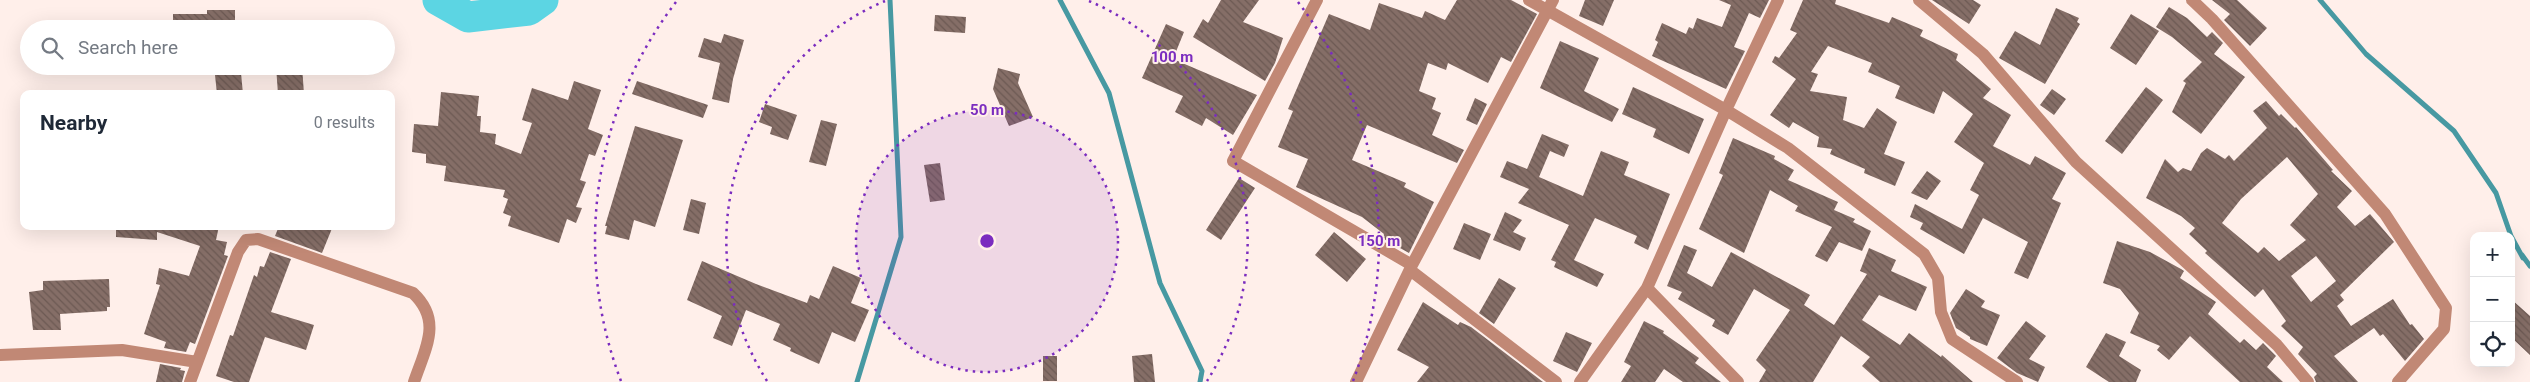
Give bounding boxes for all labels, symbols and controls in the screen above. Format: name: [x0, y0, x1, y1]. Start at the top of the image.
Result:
search box: [20, 20, 395, 75]
icon: search: [38, 34, 66, 62]
text: Search here: [78, 36, 178, 59]
text: 100 m: [1151, 48, 1193, 66]
text: 50 m: [970, 101, 1004, 119]
text: Nearby: [40, 111, 107, 135]
text: 0 results: [314, 113, 375, 132]
centre of rings: [978, 232, 996, 250]
text: 150 m: [1358, 232, 1400, 250]
map controls: [2470, 232, 2515, 367]
button: +: [2470, 232, 2515, 277]
button: −: [2470, 277, 2515, 322]
button: locate: [2470, 322, 2515, 367]

